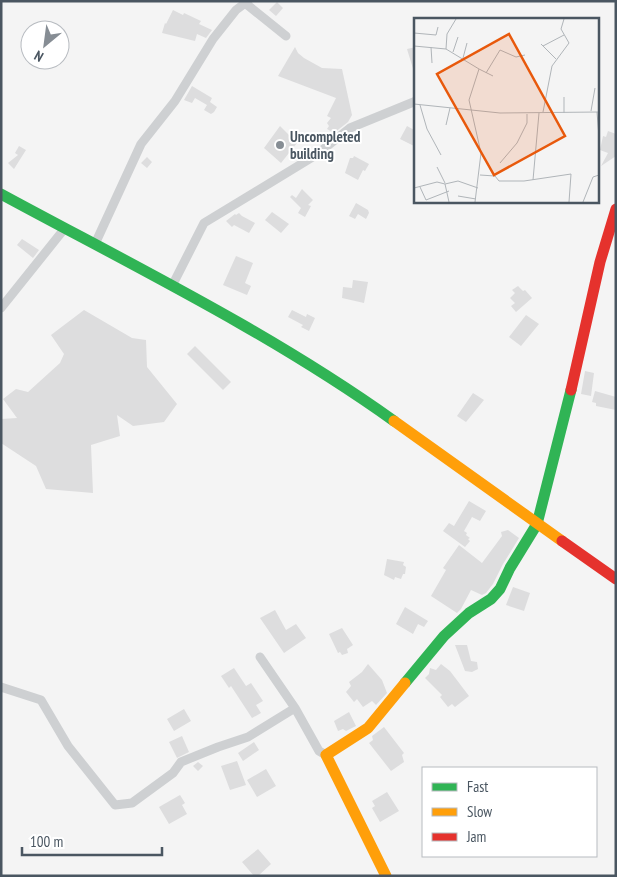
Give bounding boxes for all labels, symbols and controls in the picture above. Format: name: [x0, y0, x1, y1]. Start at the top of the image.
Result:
inset map: [414, 18, 600, 202]
north arrow: [20, 20, 70, 70]
text: N: [31, 47, 46, 66]
place label: Uncompleted building: [290, 127, 361, 163]
marker: Uncompleted building: [274, 139, 286, 151]
legend: [422, 767, 597, 857]
text: Fast: [467, 777, 488, 796]
text: Slow: [467, 802, 492, 821]
scale bar: [22, 824, 162, 856]
text: Jam: [466, 827, 486, 846]
text: 100 m: [30, 832, 63, 851]

